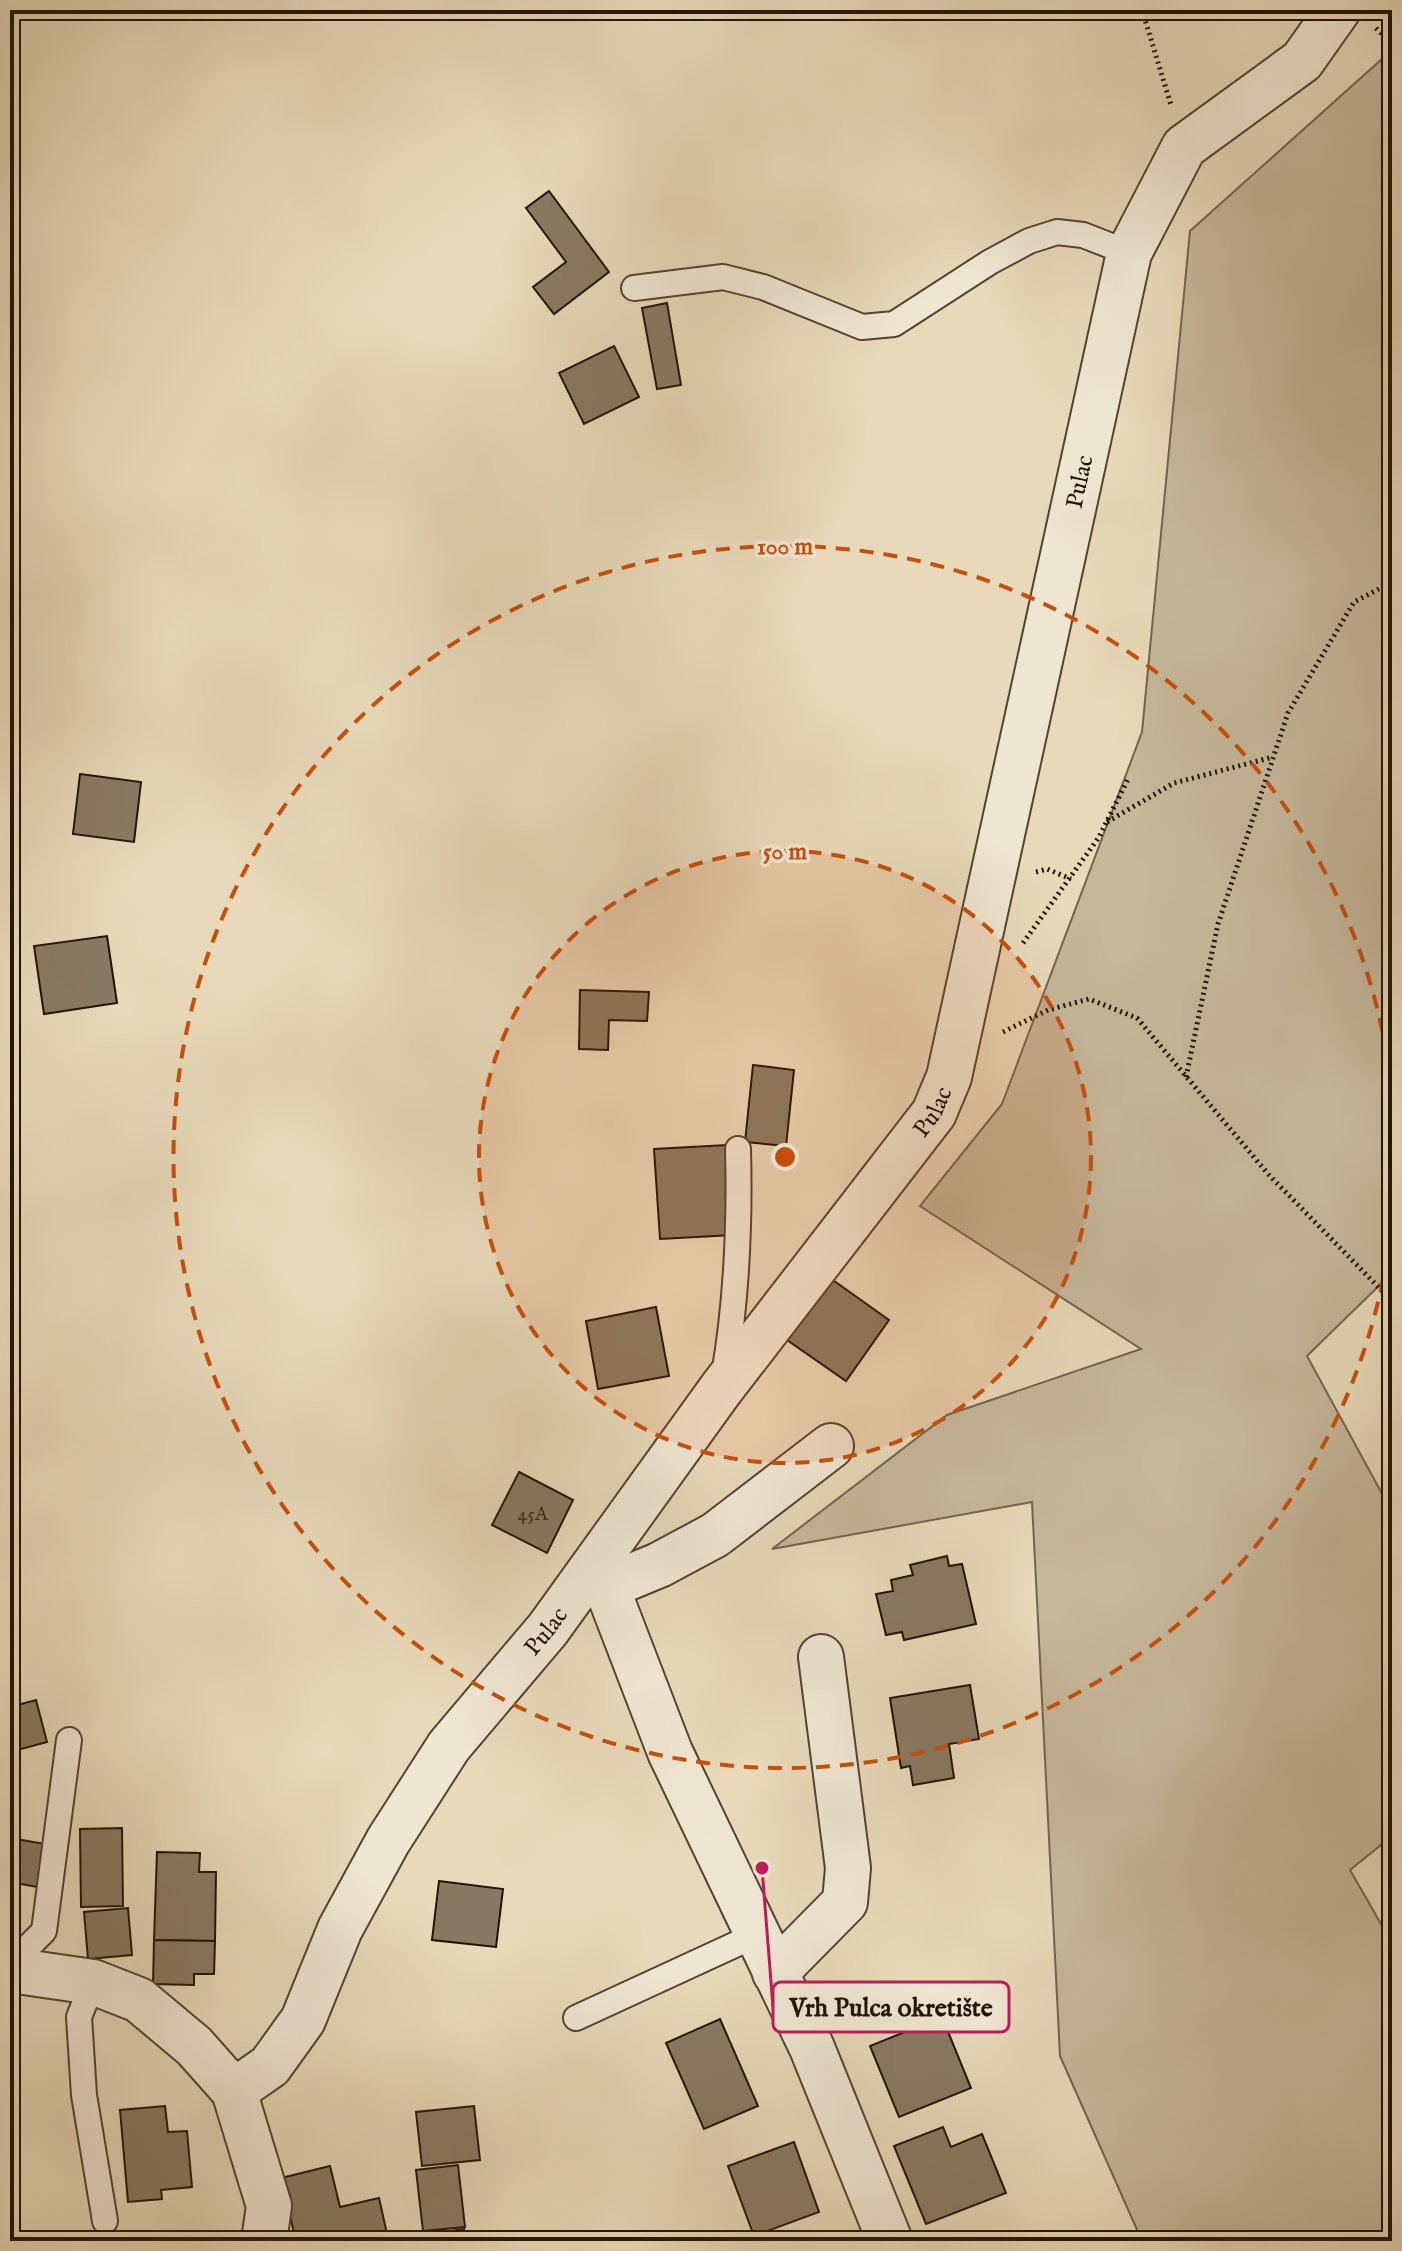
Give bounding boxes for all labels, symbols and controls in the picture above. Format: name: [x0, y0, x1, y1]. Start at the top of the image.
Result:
street label: Pulac: [1060, 452, 1101, 511]
text: 100 m: [757, 532, 814, 563]
text: 50 m: [763, 837, 808, 868]
street label: Pulac: [907, 1082, 960, 1144]
centre of rings: [771, 1143, 799, 1171]
house number: 45A: [518, 1502, 549, 1527]
street label: Pulac: [518, 1602, 576, 1663]
callout: Vrh Pulca okretište: [773, 1982, 1009, 2032]
text: Vrh Pulca okretište: [788, 1992, 993, 2025]

